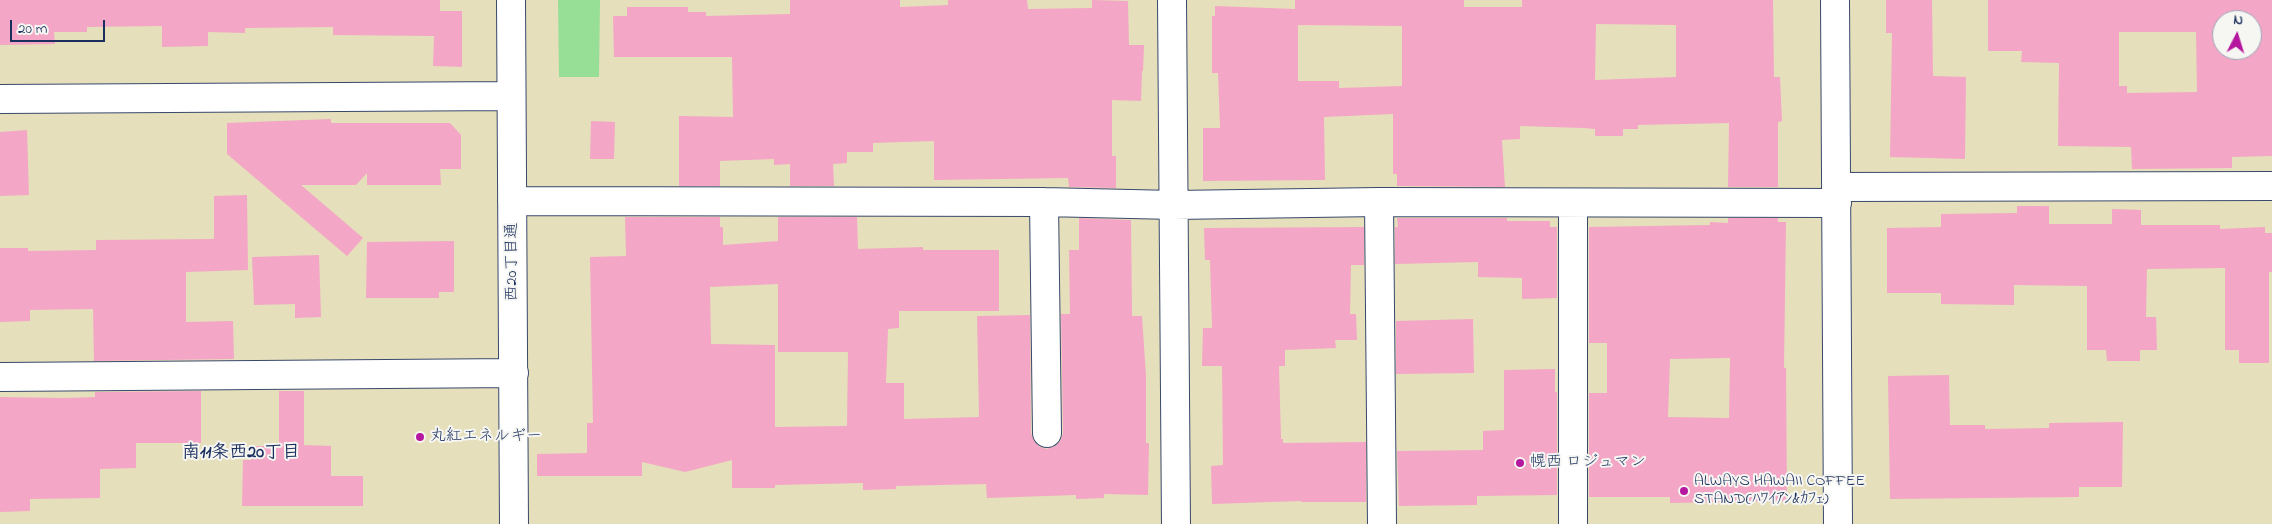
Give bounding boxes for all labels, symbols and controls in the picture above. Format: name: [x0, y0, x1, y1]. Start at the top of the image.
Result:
scale bar: [12, 10, 108, 42]
north arrow: [2212, 10, 2262, 60]
text: N: [2233, 10, 2244, 31]
text: 20 m: [18, 18, 47, 40]
street label: 西20丁目通: [503, 223, 523, 301]
place label: 丸紅エネルギー: [430, 427, 542, 447]
marker: 丸紅エネルギー: [414, 431, 426, 443]
district label: 南11条西20丁目: [182, 443, 300, 465]
place label: 幌西 ロジュマン: [1530, 453, 1646, 473]
marker: 幌西 ロジュマン: [1514, 457, 1526, 469]
place label: ALWAYS HAWAII COFFEE STAND(ﾊﾜｲｱﾝ&ｶﾌｪ): [1694, 472, 1865, 510]
marker: ALWAYS HAWAII COFFEE STAND(ﾊﾜｲｱﾝ&ｶﾌｪ): [1678, 485, 1690, 497]

